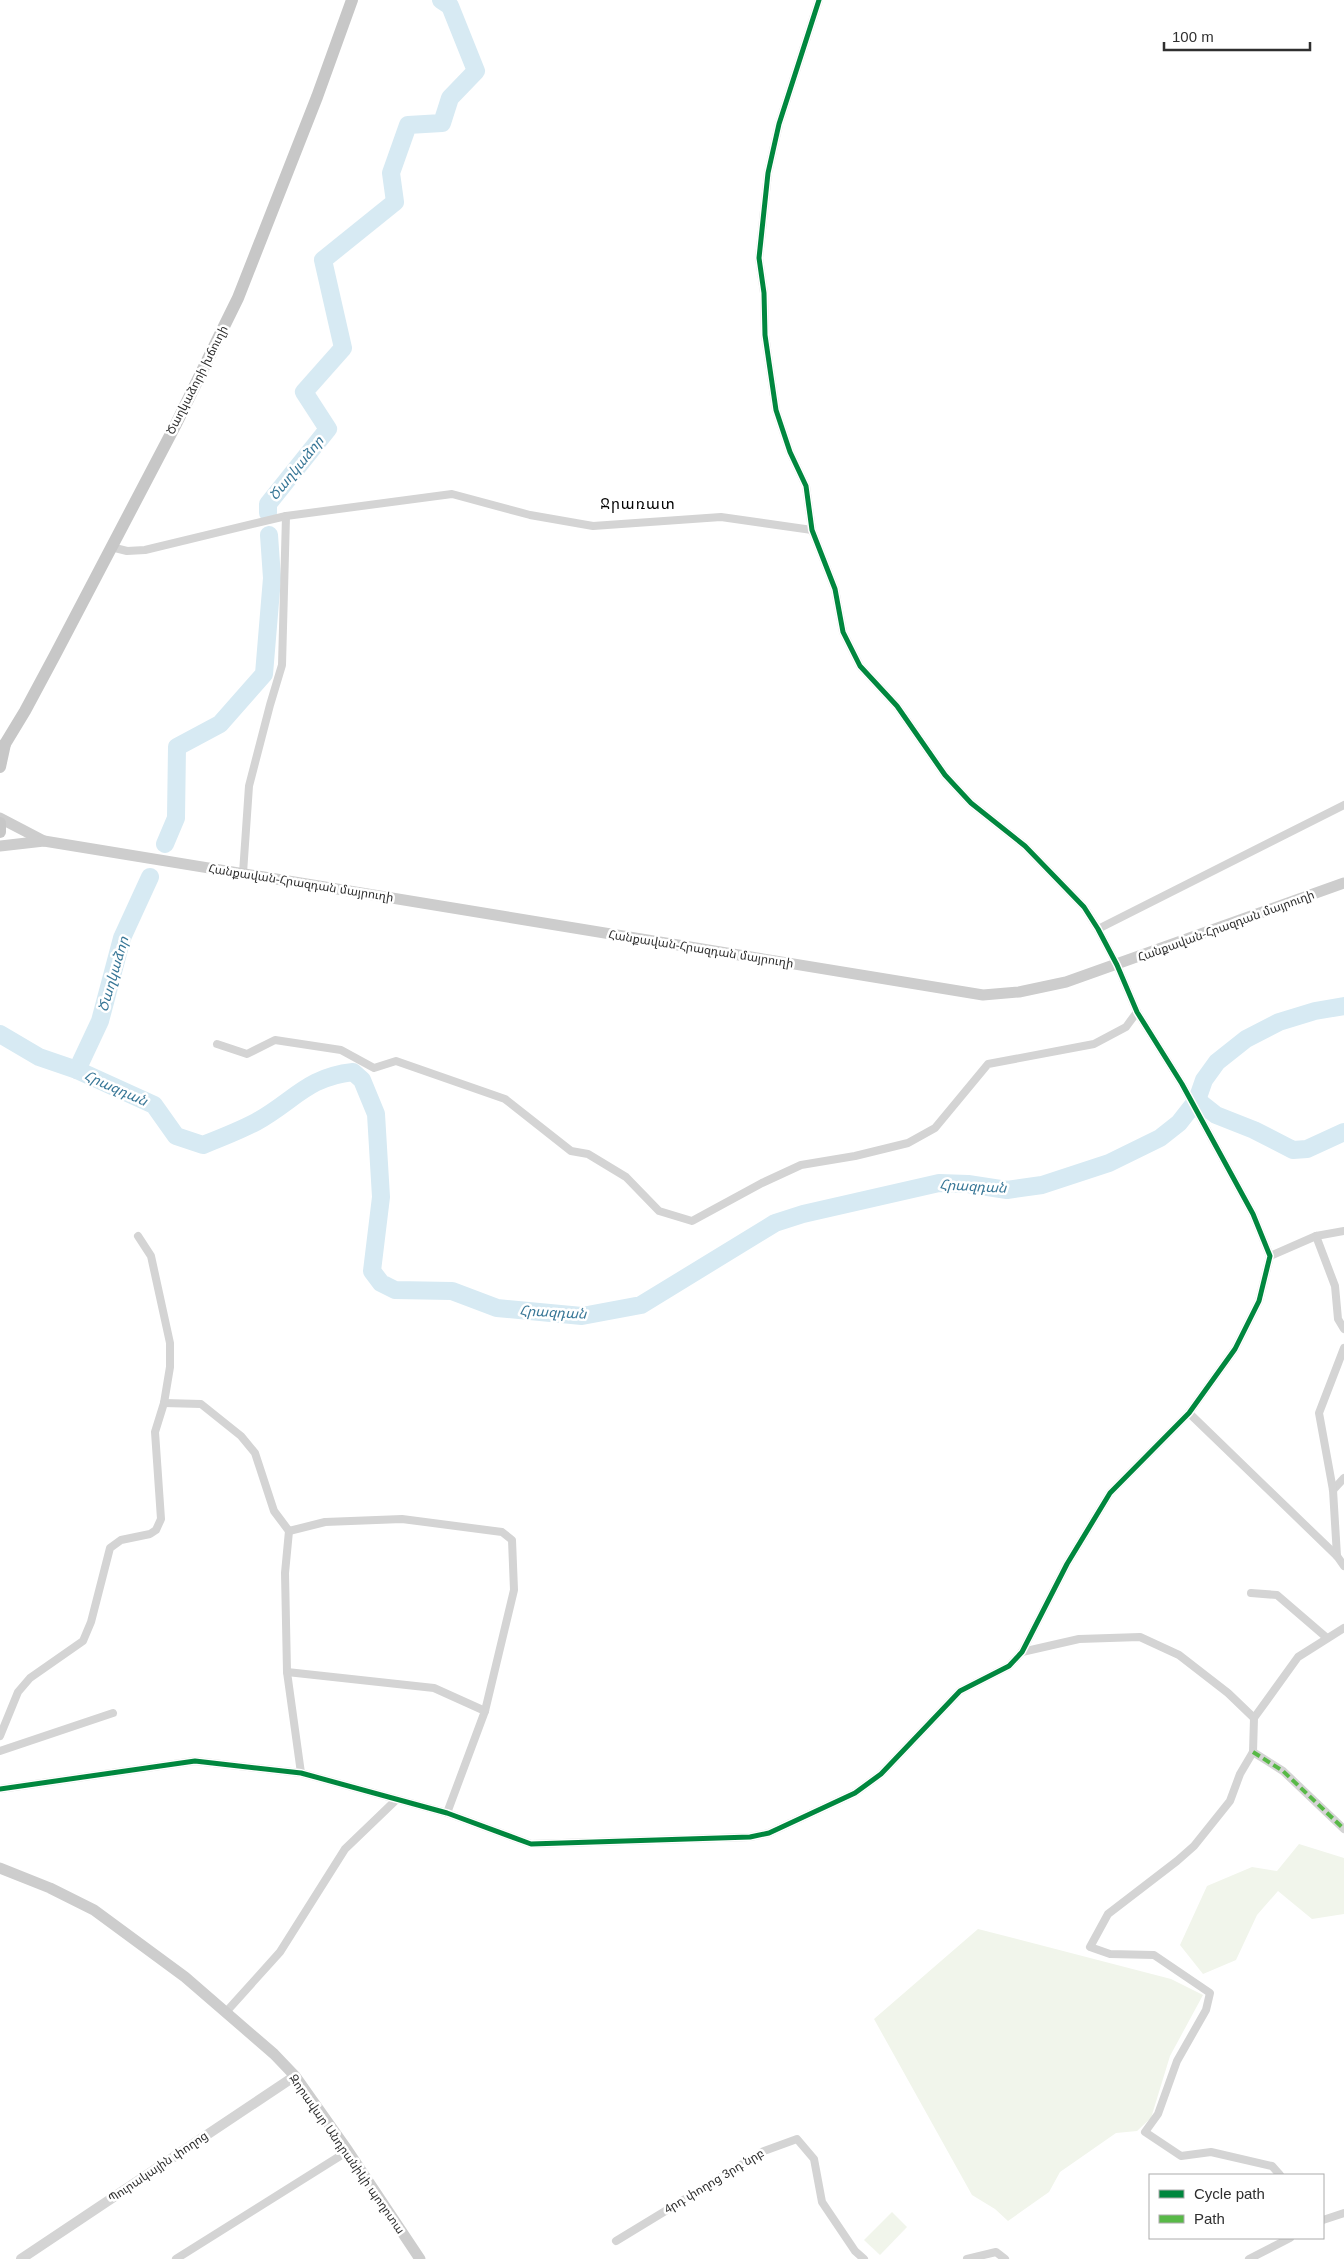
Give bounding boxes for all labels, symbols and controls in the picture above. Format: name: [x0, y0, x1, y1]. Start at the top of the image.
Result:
scale bar: [1164, 20, 1310, 52]
text: 100 m: [1172, 28, 1214, 45]
street label: Ծաղկաձորի խճուղի: [163, 323, 231, 437]
water label: Ծաղկաձոր: [265, 432, 328, 504]
district label: Ջրառատ: [600, 495, 676, 513]
street label: Հանքավան-Հրազդան մայրուղի: [208, 861, 394, 905]
street label: Հանքավան-Հրազդան մայրուղի: [1136, 887, 1316, 965]
street label: Հանքավան-Հրազդան մայրուղի: [608, 927, 794, 971]
water label: Ծաղկաձոր: [95, 934, 133, 1014]
water label: Հրազդան: [82, 1067, 150, 1110]
water label: Հրազդան: [939, 1176, 1007, 1197]
water label: Հրազդան: [519, 1302, 587, 1323]
street label: Զորավար Անդրանիկի պողոտա: [286, 2071, 408, 2237]
street label: Պուրակային փողոց: [105, 2128, 211, 2206]
street label: 4րդ փողոց 3րդ նրբ: [661, 2146, 767, 2216]
legend: [1149, 2174, 1324, 2239]
text: Cycle path: [1194, 2185, 1265, 2202]
text: Path: [1194, 2210, 1225, 2227]

